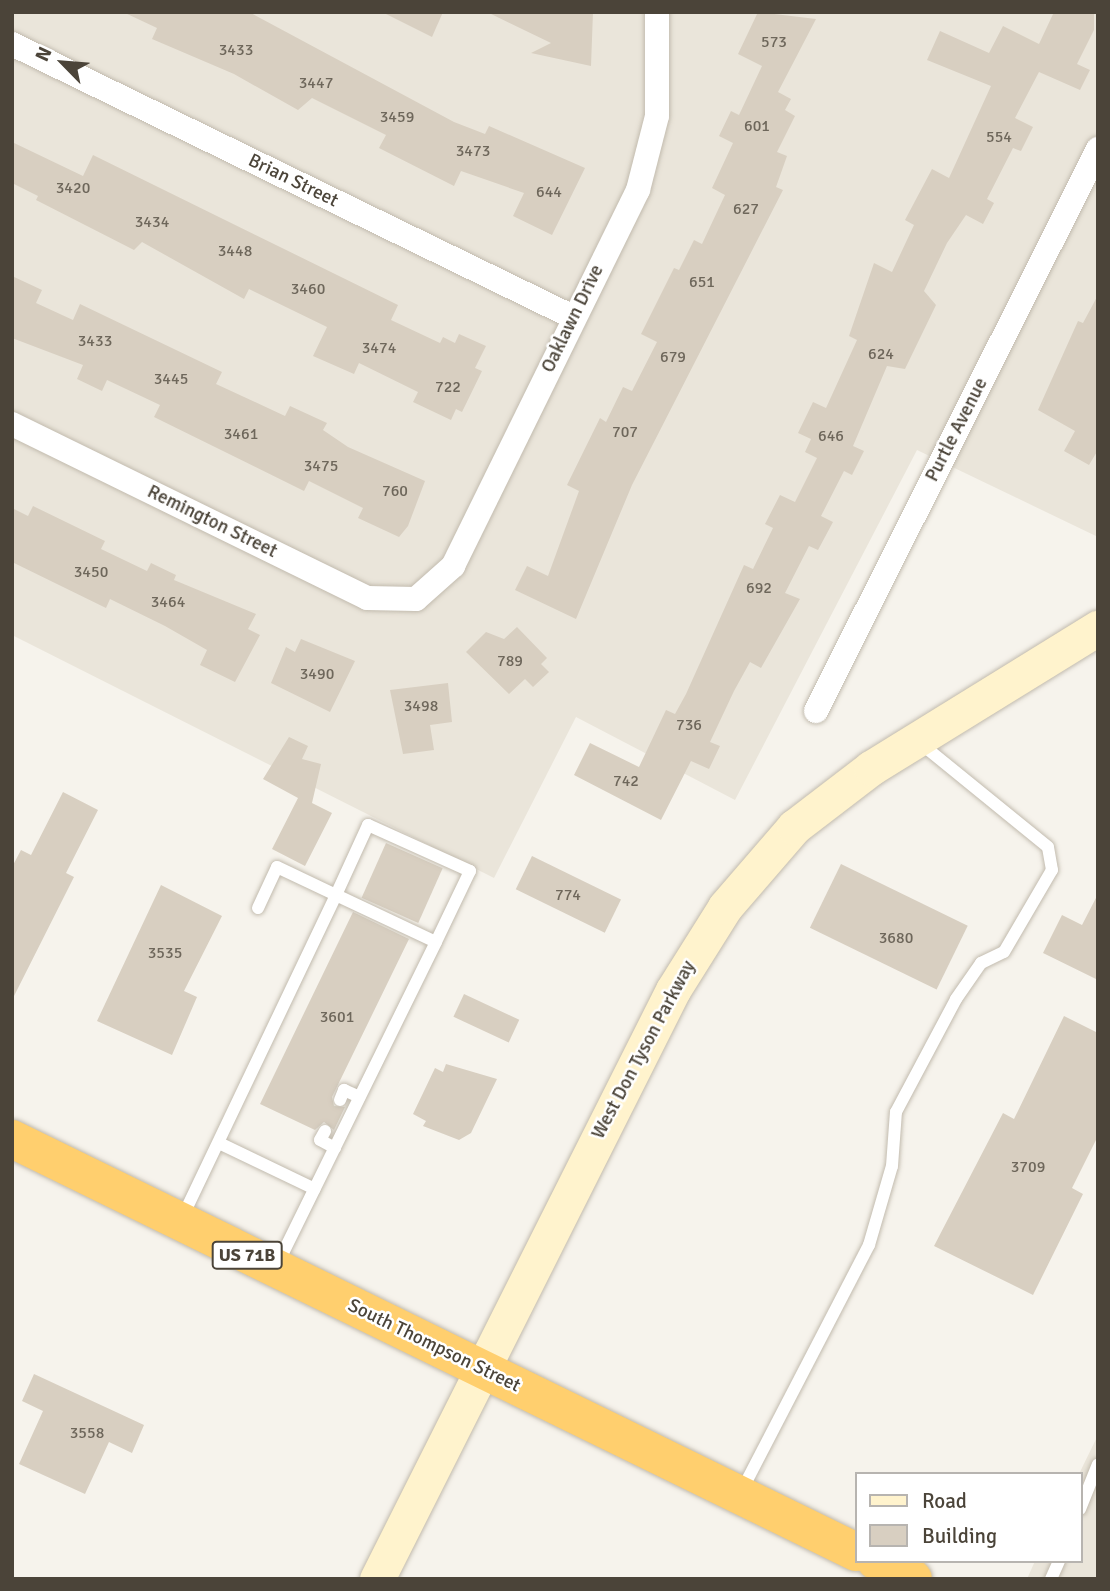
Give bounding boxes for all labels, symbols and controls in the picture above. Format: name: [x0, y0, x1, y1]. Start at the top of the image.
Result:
north arrow: [28, 28, 98, 98]
house number: 573: [761, 32, 787, 52]
house number: 3433: [219, 40, 253, 60]
text: N: [30, 43, 58, 65]
house number: 3447: [299, 73, 333, 93]
house number: 3459: [380, 107, 414, 127]
house number: 601: [744, 116, 770, 136]
house number: 554: [986, 127, 1012, 147]
house number: 3473: [456, 141, 490, 161]
street label: Brian Street: [244, 149, 342, 213]
house number: 3420: [56, 178, 90, 198]
house number: 644: [536, 182, 562, 202]
house number: 627: [733, 199, 759, 219]
house number: 3434: [135, 212, 169, 232]
house number: 3448: [218, 241, 252, 261]
street label: Oaklawn Drive: [537, 261, 609, 377]
house number: 651: [689, 272, 715, 292]
house number: 3460: [291, 279, 325, 299]
house number: 3433: [78, 331, 112, 351]
house number: 3474: [362, 338, 396, 358]
house number: 624: [868, 344, 894, 364]
house number: 679: [660, 347, 686, 367]
house number: 3445: [154, 369, 188, 389]
street label: Purtle Avenue: [921, 374, 993, 486]
house number: 722: [435, 377, 461, 397]
house number: 707: [612, 422, 638, 442]
house number: 3461: [224, 424, 258, 444]
house number: 646: [818, 426, 844, 446]
house number: 3475: [304, 456, 338, 476]
street label: Remington Street: [143, 481, 281, 563]
house number: 760: [382, 481, 408, 501]
house number: 3450: [74, 562, 108, 582]
house number: 692: [746, 578, 772, 598]
house number: 3464: [151, 592, 185, 612]
house number: 789: [497, 651, 523, 671]
house number: 3490: [300, 664, 334, 684]
house number: 3498: [404, 696, 438, 716]
house number: 736: [676, 715, 702, 735]
house number: 742: [613, 771, 639, 791]
house number: 774: [555, 885, 581, 905]
house number: 3680: [879, 928, 913, 948]
house number: 3535: [148, 943, 182, 963]
street label: West Don Tyson Parkway: [587, 957, 701, 1143]
house number: 3601: [320, 1007, 354, 1027]
house number: 3709: [1011, 1157, 1045, 1177]
road number: US 71B: [210, 1240, 284, 1270]
street label: South Thompson Street: [344, 1294, 524, 1398]
house number: 3558: [70, 1423, 104, 1443]
legend: [855, 1472, 1082, 1563]
text: Road: [922, 1488, 967, 1514]
text: Building: [922, 1523, 997, 1549]

